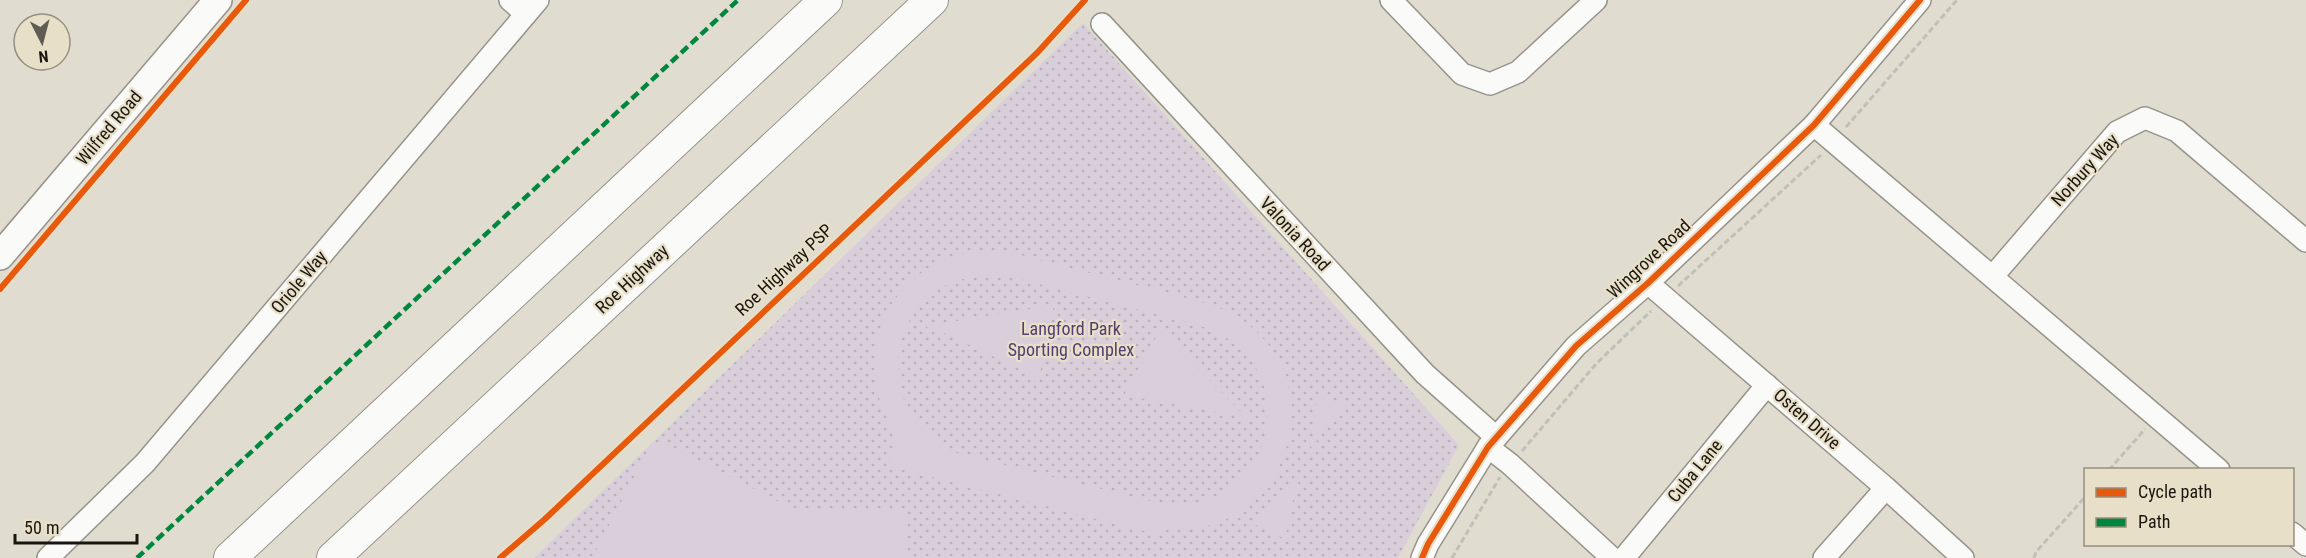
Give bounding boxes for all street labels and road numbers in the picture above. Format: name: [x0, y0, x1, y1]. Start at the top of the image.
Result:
street label: Wilfred Road: [71, 86, 146, 169]
street label: Norbury Way: [2047, 129, 2123, 210]
street label: Valonia Road: [1256, 192, 1335, 275]
street label: Wingrove Road: [1603, 215, 1695, 302]
street label: Roe Highway PSP: [731, 219, 837, 320]
street label: Roe Highway: [591, 239, 673, 318]
street label: Oriole Way: [266, 246, 331, 317]
street label: Osten Drive: [1770, 384, 1845, 453]
street label: Cuba Lane: [1663, 435, 1726, 506]

